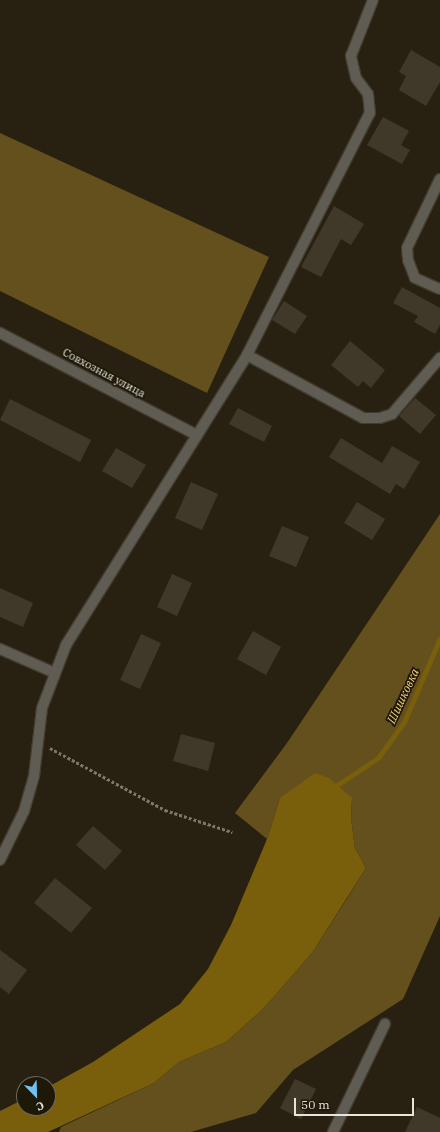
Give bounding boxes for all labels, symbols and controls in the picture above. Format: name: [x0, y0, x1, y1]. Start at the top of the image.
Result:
street label: Совхозная улица: [60, 346, 148, 400]
water label: Шишковка: [384, 666, 422, 726]
north arrow: [16, 1076, 56, 1116]
scale bar: [296, 1090, 416, 1116]
text: 50 m: [301, 1097, 330, 1112]
text: С: [34, 1098, 46, 1114]

